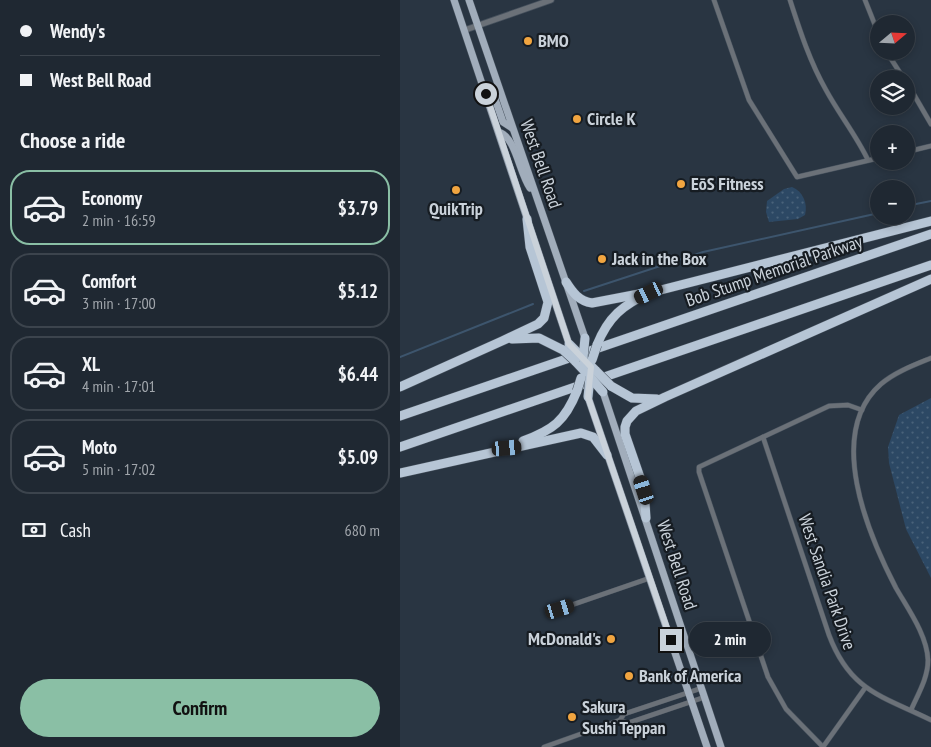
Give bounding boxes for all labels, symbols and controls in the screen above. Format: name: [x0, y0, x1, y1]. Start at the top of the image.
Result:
north arrow: [870, 15, 915, 60]
map controls: [870, 15, 915, 225]
text: Wendy's: [50, 19, 105, 43]
place label: BMO: [538, 29, 569, 52]
marker: BMO: [522, 35, 534, 47]
text: West Bell Road: [50, 68, 151, 92]
button: layers: [870, 70, 915, 115]
route start: [475, 83, 497, 105]
place label: Circle K: [587, 107, 637, 130]
marker: Circle K: [571, 113, 583, 125]
street label: West Bell Road: [516, 116, 567, 211]
button: +: [870, 125, 915, 170]
text: Choose a ride: [20, 126, 125, 154]
place label: EōS Fitness: [691, 172, 764, 195]
marker: EōS Fitness: [675, 178, 687, 190]
button: −: [870, 180, 915, 225]
marker: QuikTrip: [450, 184, 462, 196]
icon: car: [22, 185, 67, 230]
text: Economy: [82, 186, 142, 210]
text: $3.79: [338, 196, 378, 220]
place label: QuikTrip: [429, 197, 483, 220]
text: 2 min · 16:59: [82, 210, 156, 230]
street label: Bob Stump Memorial Parkway: [682, 229, 865, 312]
place label: Jack in the Box: [611, 247, 707, 270]
marker: Jack in the Box: [596, 253, 608, 265]
icon: car: [22, 268, 67, 313]
text: Comfort: [82, 269, 136, 293]
text: $5.12: [338, 279, 378, 303]
car: [632, 280, 665, 306]
text: 3 min · 17:00: [82, 293, 156, 313]
icon: car: [22, 351, 67, 396]
text: XL: [82, 352, 100, 376]
text: $6.44: [338, 362, 378, 386]
text: 4 min · 17:01: [82, 376, 156, 396]
icon: car: [22, 434, 67, 479]
text: Moto: [82, 435, 117, 459]
car: [491, 439, 522, 457]
text: $5.09: [338, 445, 378, 469]
text: 5 min · 17:02: [82, 459, 156, 479]
car: [632, 473, 655, 507]
street label: West Sandia Park Drive: [793, 511, 861, 653]
icon: cash: [20, 516, 48, 544]
street label: West Bell Road: [652, 517, 703, 612]
text: Cash: [60, 518, 91, 542]
text: 680 m: [345, 520, 380, 540]
car: [543, 597, 576, 621]
callout: 2 min: [688, 622, 771, 658]
place label: McDonald's: [528, 627, 601, 650]
route end: [660, 629, 682, 651]
text: 2 min: [714, 629, 746, 649]
marker: McDonald's: [605, 633, 617, 645]
place label: Bank of America: [639, 664, 741, 687]
marker: Bank of America: [623, 670, 635, 682]
button: Confirm: [20, 679, 380, 737]
place label: Sakura Sushi Teppan: [582, 695, 665, 739]
marker: Sakura Sushi Teppan: [566, 711, 578, 723]

